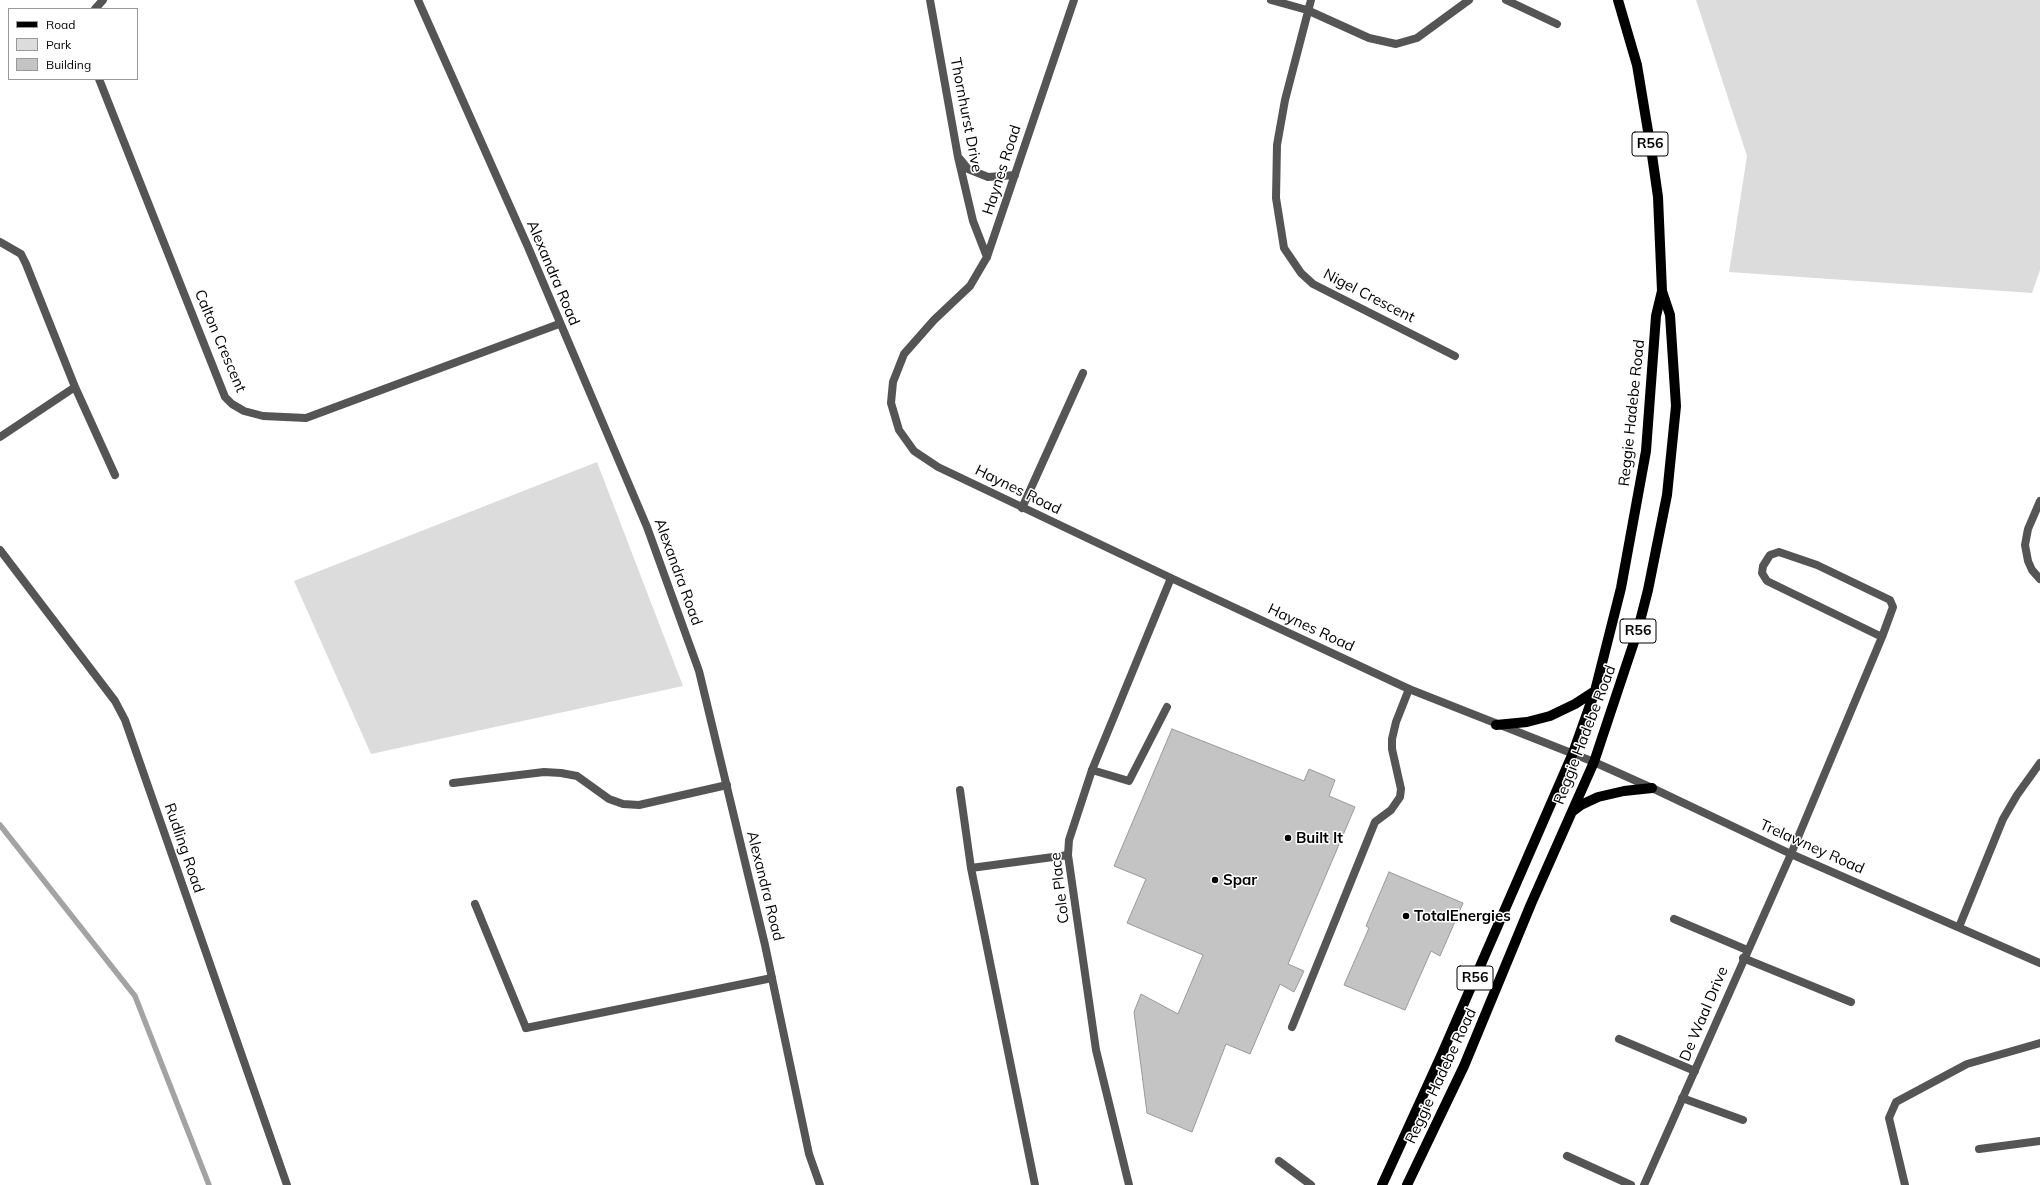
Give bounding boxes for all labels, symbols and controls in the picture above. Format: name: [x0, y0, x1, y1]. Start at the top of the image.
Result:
legend: [8, 8, 138, 80]
text: Road: [46, 17, 75, 32]
text: Park: [46, 37, 71, 52]
street label: Thornhurst Drive: [946, 56, 986, 174]
text: Building: [46, 57, 91, 72]
street label: Haynes Road: [979, 123, 1025, 217]
road number: R56: [1632, 132, 1668, 156]
street label: Alexandra Road: [523, 218, 583, 328]
street label: Nigel Crescent: [1320, 265, 1418, 327]
street label: Calton Crescent: [190, 287, 250, 395]
street label: Reggie Hadebe Road: [1615, 339, 1649, 487]
street label: Haynes Road: [972, 461, 1064, 519]
street label: Alexandra Road: [650, 516, 706, 628]
street label: Haynes Road: [1265, 600, 1357, 656]
road number: R56: [1620, 619, 1656, 643]
street label: Reggie Hadebe Road: [1550, 663, 1620, 807]
street label: Rudling Road: [160, 801, 208, 895]
street label: Trelawney Road: [1757, 816, 1867, 878]
street label: Alexandra Road: [743, 829, 787, 943]
place label: Built It: [1296, 829, 1343, 847]
marker: Built It: [1283, 833, 1293, 843]
street label: Cole Place: [1047, 851, 1073, 925]
place label: Spar: [1223, 871, 1257, 889]
marker: Spar: [1210, 875, 1220, 885]
place label: TotalEnergies: [1414, 907, 1511, 925]
marker: TotalEnergies: [1401, 911, 1411, 921]
street label: De Waal Drive: [1676, 964, 1732, 1064]
road number: R56: [1457, 966, 1493, 990]
street label: Reggie Hadebe Road: [1402, 1005, 1480, 1147]

